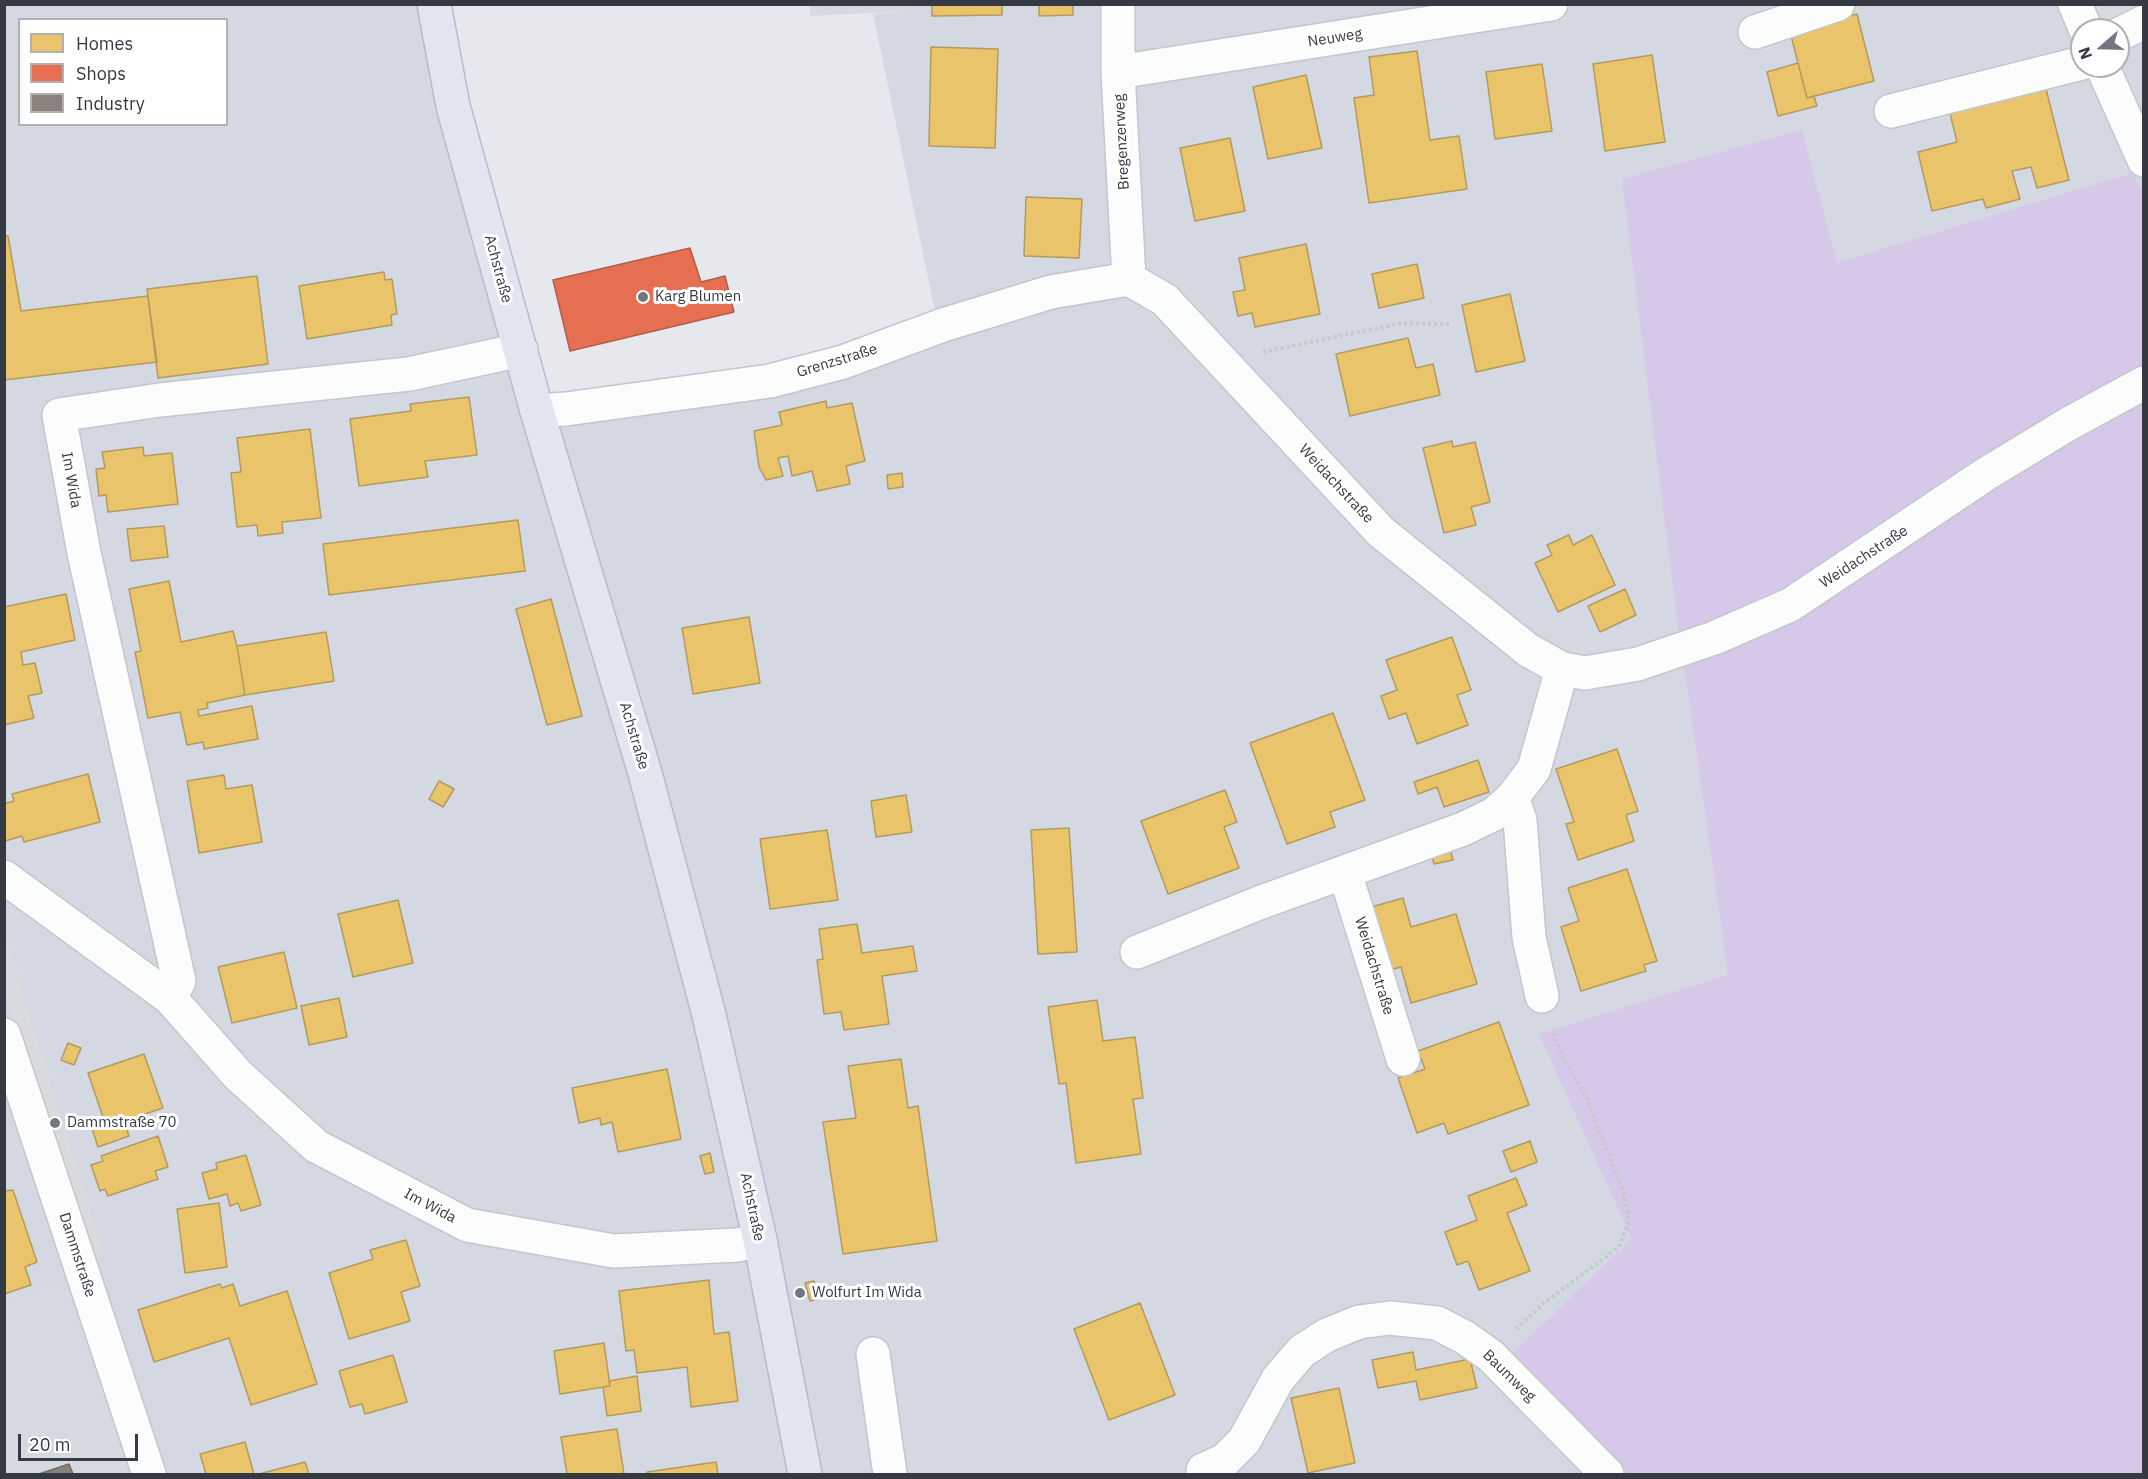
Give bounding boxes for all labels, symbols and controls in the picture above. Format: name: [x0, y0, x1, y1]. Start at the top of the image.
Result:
legend: [18, 18, 228, 126]
north arrow: [2070, 18, 2130, 78]
street label: Neuweg: [1306, 25, 1364, 51]
text: Homes: [76, 32, 133, 55]
text: N: [2074, 45, 2096, 62]
text: Shops: [76, 62, 126, 85]
text: Industry: [76, 92, 145, 115]
street label: Bregenzerweg: [1110, 93, 1134, 191]
street label: Achstraße: [480, 233, 516, 305]
place label: Karg Blumen: [655, 288, 741, 306]
marker: Karg Blumen: [636, 290, 650, 304]
street label: Grenzstraße: [795, 340, 879, 382]
street label: Weidachstraße: [1295, 441, 1377, 527]
street label: Im Wida: [57, 451, 85, 509]
street label: Weidachstraße: [1816, 522, 1912, 592]
street label: Achstraße: [615, 700, 653, 772]
street label: Weidachstraße: [1351, 915, 1397, 1017]
place label: Dammstraße 70: [67, 1114, 177, 1132]
marker: Dammstraße 70: [48, 1116, 62, 1130]
street label: Achstraße: [736, 1171, 768, 1243]
street label: Im Wida: [401, 1185, 459, 1227]
street label: Dammstraße: [55, 1210, 99, 1300]
place label: Wolfurt Im Wida: [812, 1284, 922, 1302]
marker: Wolfurt Im Wida: [793, 1286, 807, 1300]
street label: Baumweg: [1479, 1346, 1539, 1406]
scale bar: [21, 1422, 141, 1460]
text: 20 m: [29, 1433, 71, 1456]

